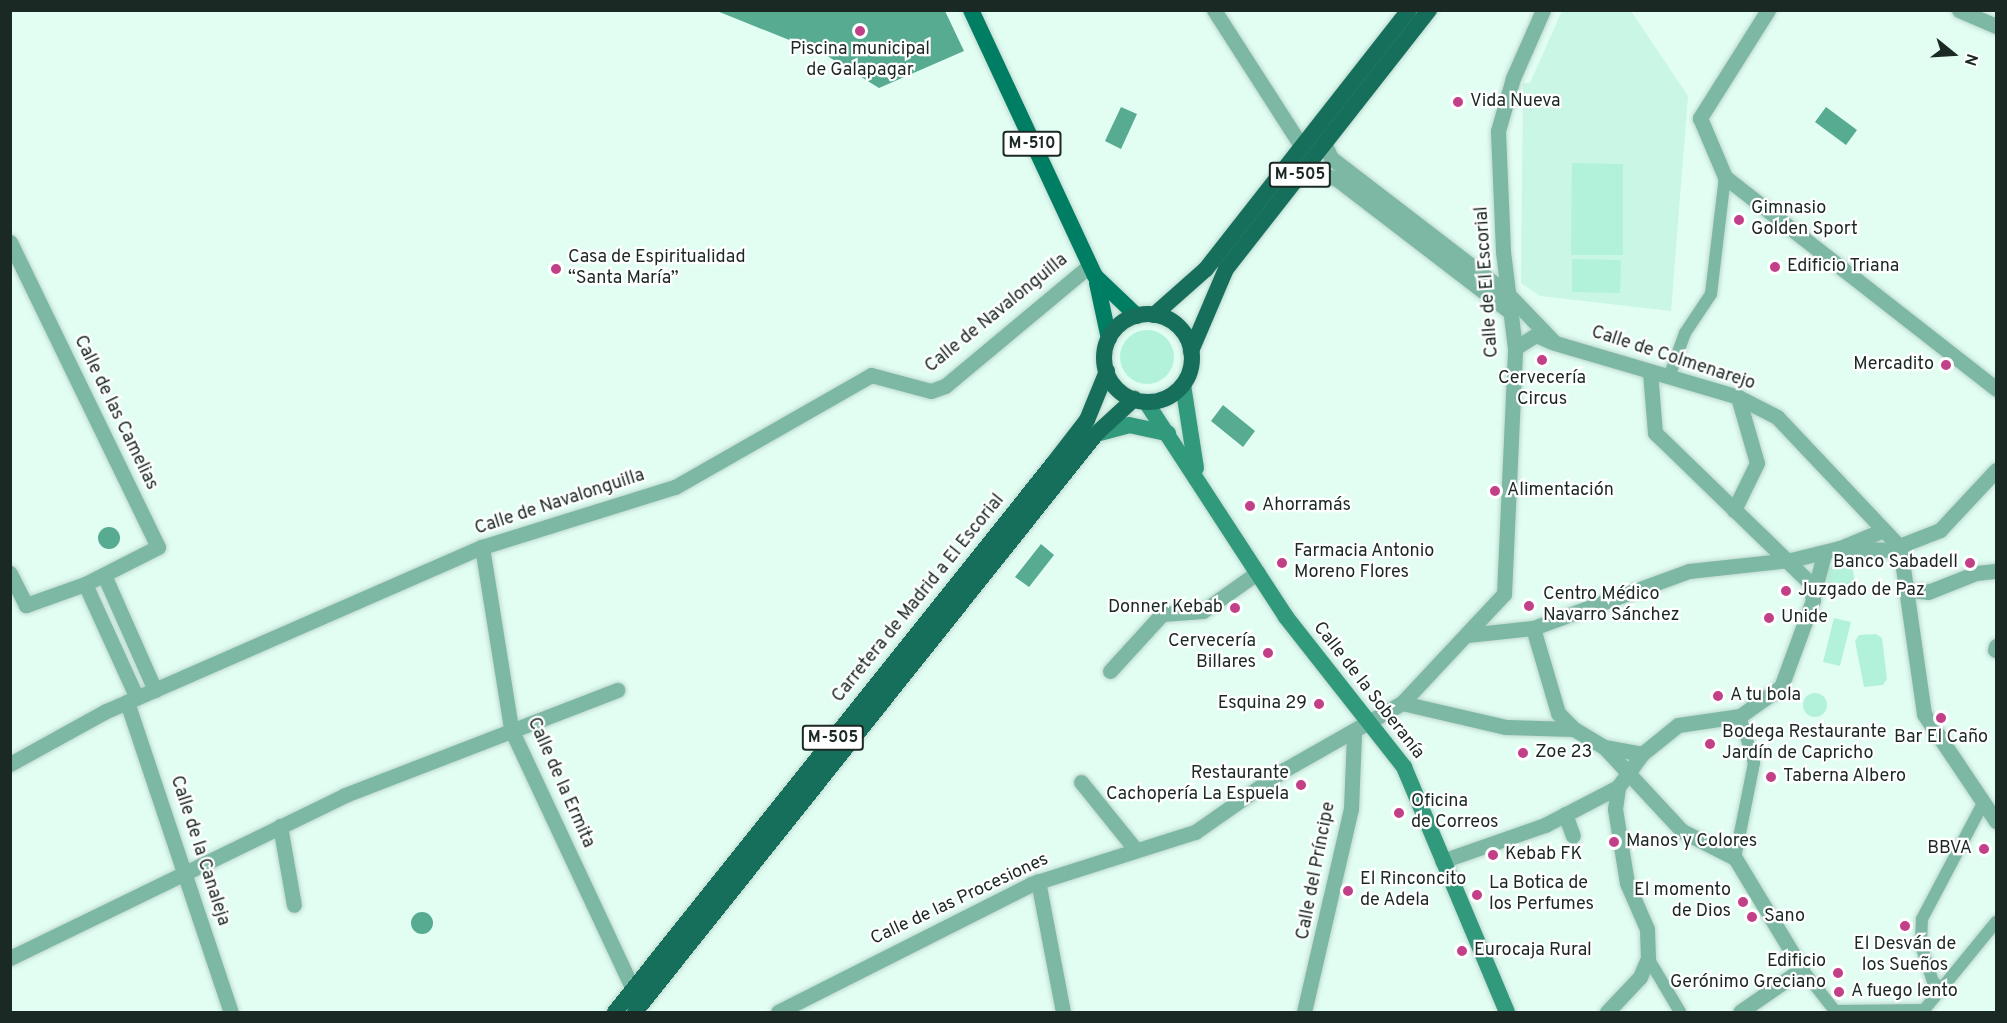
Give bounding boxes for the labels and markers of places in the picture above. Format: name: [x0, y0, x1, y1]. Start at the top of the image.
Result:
marker: Piscina municipal de Galapagar: [853, 24, 867, 38]
place label: Piscina municipal de Galapagar: [790, 40, 930, 82]
place label: Vida Nueva: [1470, 91, 1561, 113]
marker: Vida Nueva: [1451, 95, 1465, 109]
place label: Gimnasio Golden Sport: [1751, 199, 1858, 242]
marker: Gimnasio Golden Sport: [1732, 213, 1746, 227]
place label: Casa de Espiritualidad “Santa María”: [568, 248, 746, 290]
place label: Edificio Triana: [1787, 256, 1900, 278]
marker: Edificio Triana: [1768, 260, 1782, 274]
marker: Casa de Espiritualidad “Santa María”: [549, 262, 563, 276]
marker: Cervecería Circus: [1535, 353, 1549, 367]
place label: Mercadito: [1853, 354, 1934, 376]
marker: Mercadito: [1939, 358, 1953, 372]
place label: Cervecería Circus: [1498, 369, 1586, 412]
place label: Alimentación: [1507, 480, 1614, 502]
marker: Alimentación: [1488, 484, 1502, 498]
place label: Ahorramás: [1262, 495, 1351, 517]
marker: Ahorramás: [1243, 499, 1257, 513]
place label: Farmacia Antonio Moreno Flores: [1294, 542, 1435, 584]
place label: Banco Sabadell: [1833, 552, 1958, 574]
marker: Farmacia Antonio Moreno Flores: [1275, 556, 1289, 570]
marker: Banco Sabadell: [1963, 556, 1977, 570]
place label: Juzgado de Paz: [1798, 580, 1925, 602]
marker: Juzgado de Paz: [1779, 584, 1793, 598]
place label: Centro Médico Navarro Sánchez: [1543, 585, 1680, 628]
place label: Donner Kebab: [1108, 597, 1223, 619]
marker: Centro Médico Navarro Sánchez: [1520, 597, 1538, 615]
marker: Donner Kebab: [1228, 601, 1242, 615]
place label: Unide: [1781, 607, 1828, 629]
marker: Unide: [1762, 611, 1776, 625]
place label: Cervecería Billares: [1168, 632, 1256, 674]
marker: Cervecería Billares: [1261, 646, 1275, 660]
place label: A tu bola: [1730, 685, 1802, 707]
marker: A tu bola: [1711, 689, 1725, 703]
place label: Esquina 29: [1218, 693, 1307, 715]
marker: Esquina 29: [1312, 697, 1326, 711]
marker: Bar El Caño: [1934, 711, 1948, 725]
place label: Bodega Restaurante Jardín de Capricho: [1722, 723, 1887, 766]
place label: Bar El Caño: [1894, 727, 1988, 749]
marker: Bodega Restaurante Jardín de Capricho: [1703, 737, 1717, 751]
place label: Zoe 23: [1535, 742, 1592, 764]
marker: Zoe 23: [1516, 746, 1530, 760]
place label: Restaurante Cachopería La Espuela: [1106, 764, 1289, 806]
place label: Taberna Albero: [1783, 766, 1907, 788]
marker: Taberna Albero: [1764, 770, 1778, 784]
marker: Restaurante Cachopería La Espuela: [1294, 778, 1308, 792]
place label: Oficina de Correos: [1411, 792, 1498, 834]
marker: Oficina de Correos: [1392, 806, 1406, 820]
place label: Manos y Colores: [1626, 831, 1757, 853]
marker: Manos y Colores: [1607, 835, 1621, 849]
place label: BBVA: [1927, 838, 1972, 860]
marker: BBVA: [1977, 842, 1991, 856]
place label: Kebab FK: [1505, 844, 1582, 866]
marker: Kebab FK: [1486, 848, 1500, 862]
place label: El Rinconcito de Adela: [1360, 870, 1466, 912]
place label: La Botica de los Perfumes: [1489, 874, 1594, 916]
place label: El momento de Dios: [1634, 881, 1731, 924]
marker: El Rinconcito de Adela: [1341, 884, 1355, 898]
marker: La Botica de los Perfumes: [1470, 888, 1484, 902]
marker: El momento de Dios: [1736, 895, 1750, 909]
place label: Sano: [1764, 906, 1805, 928]
marker: Sano: [1745, 910, 1759, 924]
marker: El Desván de los Sueños: [1898, 919, 1912, 933]
place label: El Desván de los Sueños: [1854, 935, 1956, 978]
place label: Eurocaja Rural: [1474, 940, 1592, 962]
marker: Eurocaja Rural: [1455, 944, 1469, 958]
place label: Edificio Gerónimo Greciano: [1670, 952, 1826, 994]
marker: Edificio Gerónimo Greciano: [1831, 966, 1845, 980]
place label: A fuego lento: [1851, 981, 1959, 1003]
marker: A fuego lento: [1832, 985, 1846, 999]

